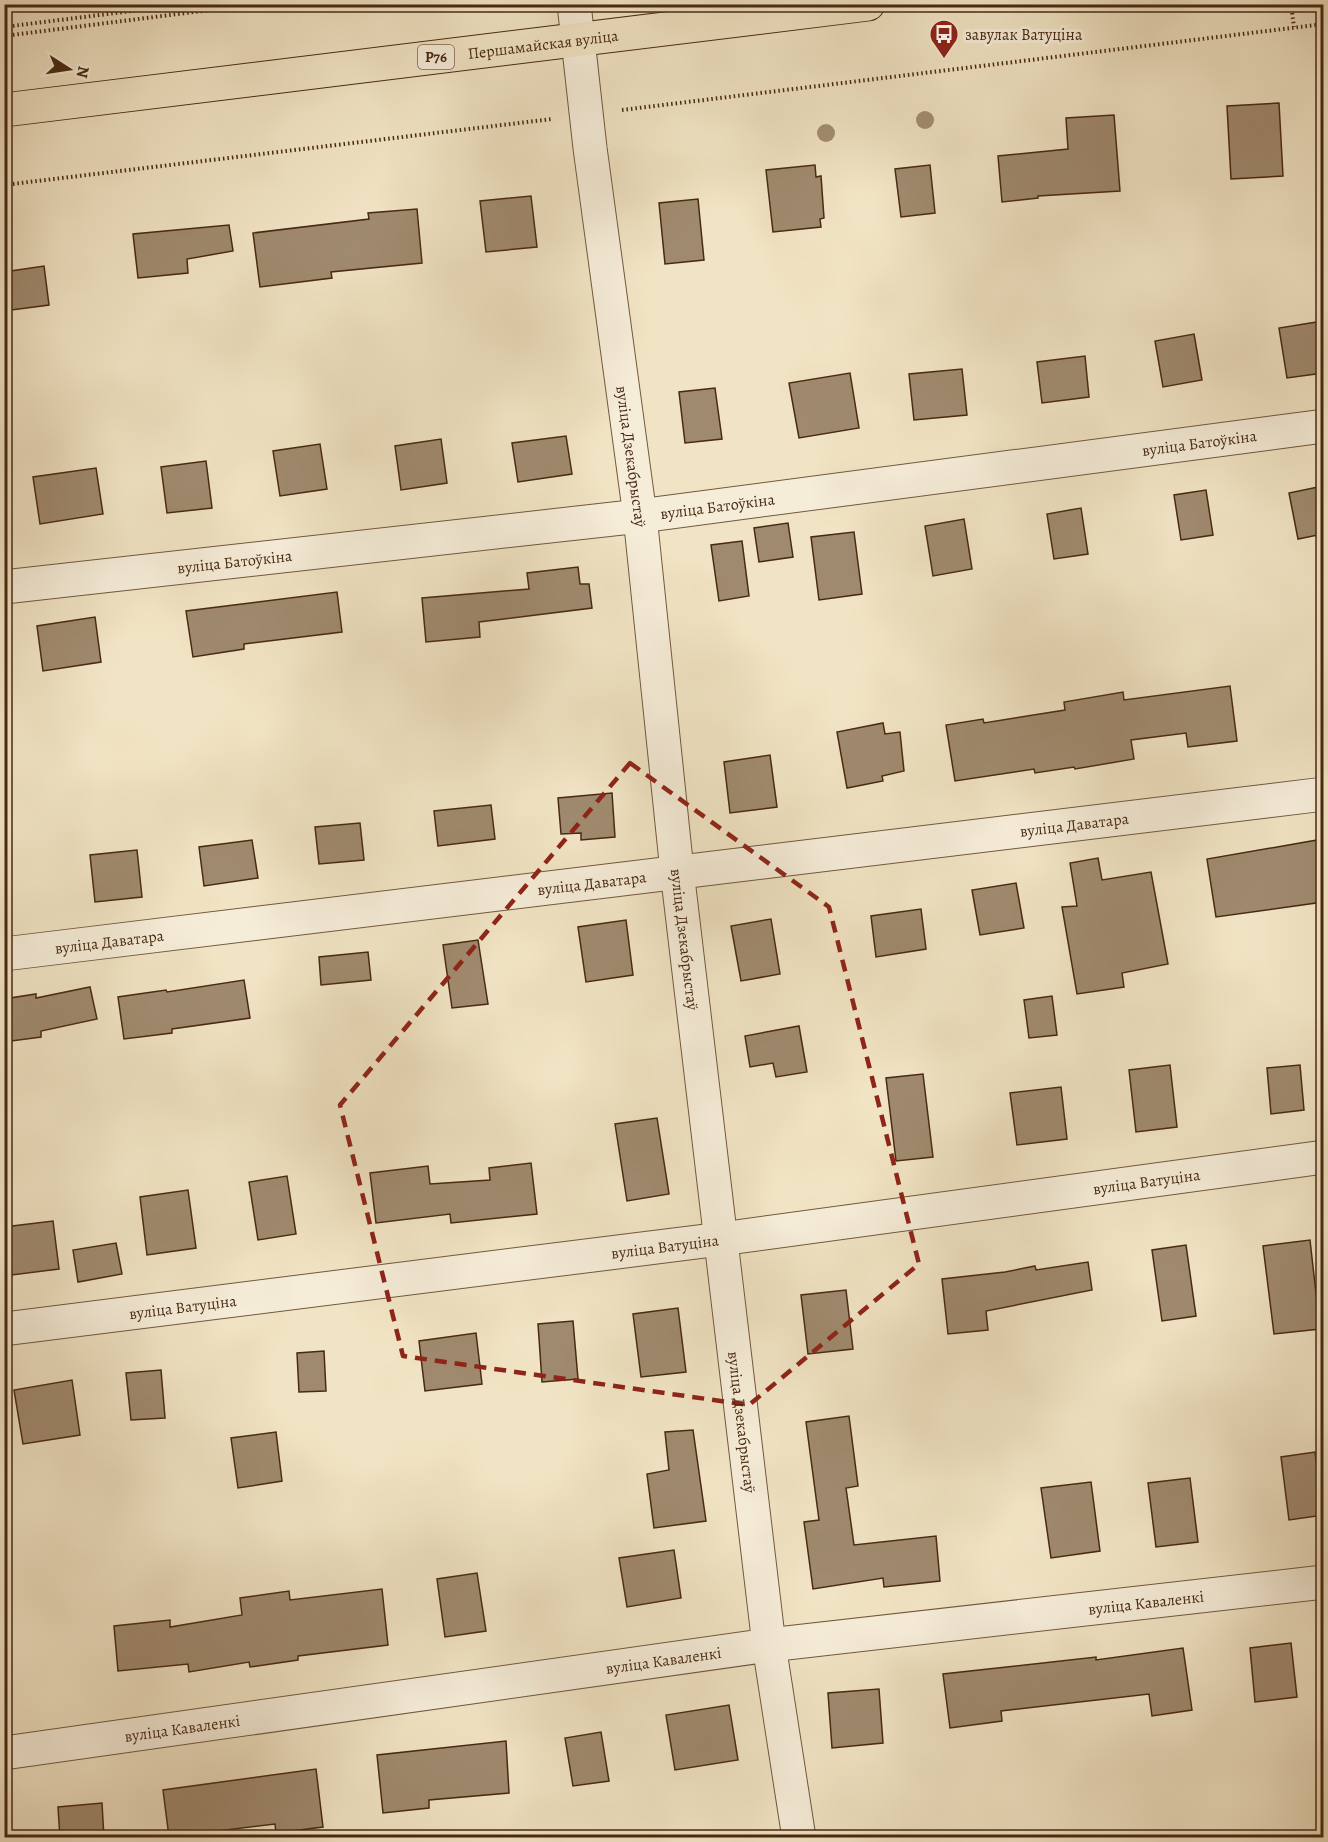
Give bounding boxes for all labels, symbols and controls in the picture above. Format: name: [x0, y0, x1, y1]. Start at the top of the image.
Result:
bus stop icon: завулак Ватуціна: [928, 18, 960, 60]
place label: завулак Ватуціна: [965, 24, 1083, 46]
street label: Першамайская вуліца: [467, 25, 620, 65]
north arrow: [39, 39, 99, 99]
road number: Р76: [418, 45, 454, 69]
text: N: [71, 64, 95, 80]
street label: вуліца Дзекабрыстаў: [610, 384, 651, 529]
street label: вуліца Батоўкіна: [1141, 425, 1259, 462]
street label: вуліца Батоўкіна: [659, 488, 777, 525]
street label: вуліца Батоўкіна: [176, 545, 294, 580]
street label: вуліца Даватара: [1018, 808, 1131, 843]
street label: вуліца Даватара: [536, 866, 648, 901]
street label: вуліца Дзекабрыстаў: [665, 867, 704, 1012]
street label: вуліца Даватара: [54, 925, 166, 960]
street label: вуліца Ватуціна: [1091, 1164, 1202, 1200]
street label: вуліца Ватуціна: [610, 1229, 721, 1265]
street label: вуліца Ватуціна: [128, 1290, 238, 1325]
street label: вуліца Дзекабрыстаў: [722, 1350, 761, 1495]
street label: вуліца Каваленкі: [1087, 1586, 1205, 1621]
street label: вуліца Каваленкі: [604, 1642, 723, 1680]
street label: вуліца Каваленкі: [123, 1710, 242, 1748]

